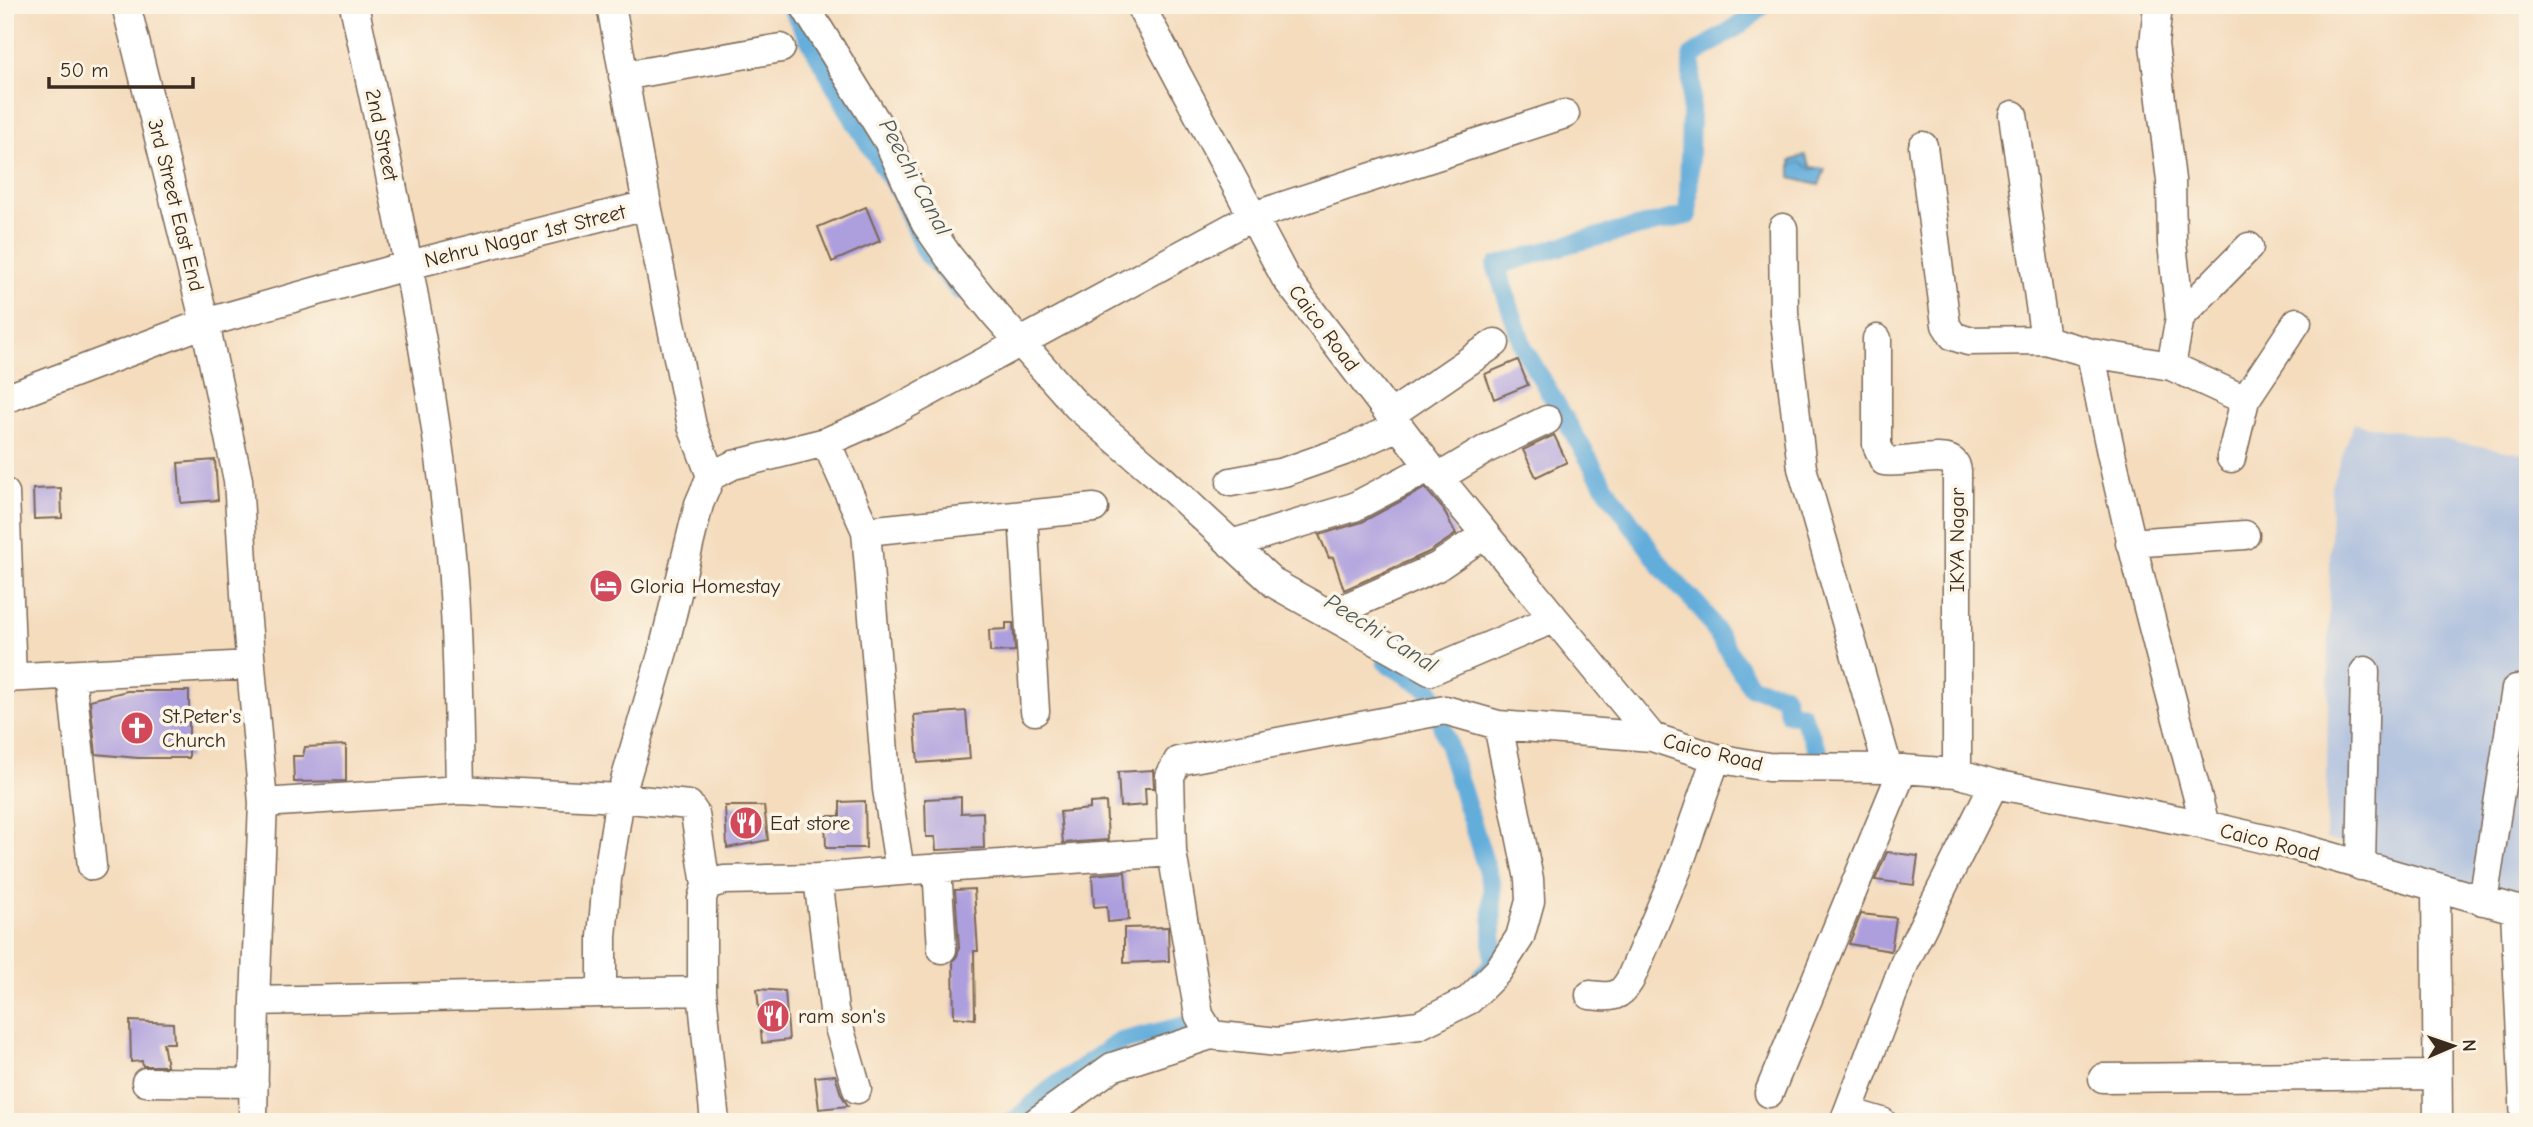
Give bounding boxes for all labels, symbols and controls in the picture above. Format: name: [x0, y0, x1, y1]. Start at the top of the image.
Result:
scale bar: [49, 46, 192, 90]
text: 50 m: [60, 58, 109, 82]
street label: 2nd Street: [361, 87, 404, 184]
water label: Peechi Canal: [873, 114, 957, 241]
street label: 3rd Street East End: [143, 116, 209, 294]
street label: Nehru Nagar 1st Street: [422, 199, 629, 273]
street label: Caico Road: [1284, 280, 1364, 376]
street label: IKYA Nagar: [1945, 487, 1969, 592]
hotel icon: Gloria Homestay: [587, 567, 625, 605]
place label: Gloria Homestay: [630, 574, 781, 598]
water label: Peechi Canal: [1320, 588, 1443, 679]
place label: St.Peter's Church: [162, 704, 241, 752]
church icon: St.Peter's Church: [118, 709, 156, 747]
street label: Caico Road: [1661, 728, 1765, 776]
restaurant icon: Eat store: [727, 804, 765, 842]
place label: Eat store: [770, 811, 850, 835]
street label: Caico Road: [2218, 818, 2322, 866]
restaurant icon: ram son's: [754, 997, 792, 1035]
place label: ram son's: [798, 1004, 885, 1028]
north arrow: [2418, 1012, 2488, 1082]
text: N: [2458, 1039, 2480, 1052]

